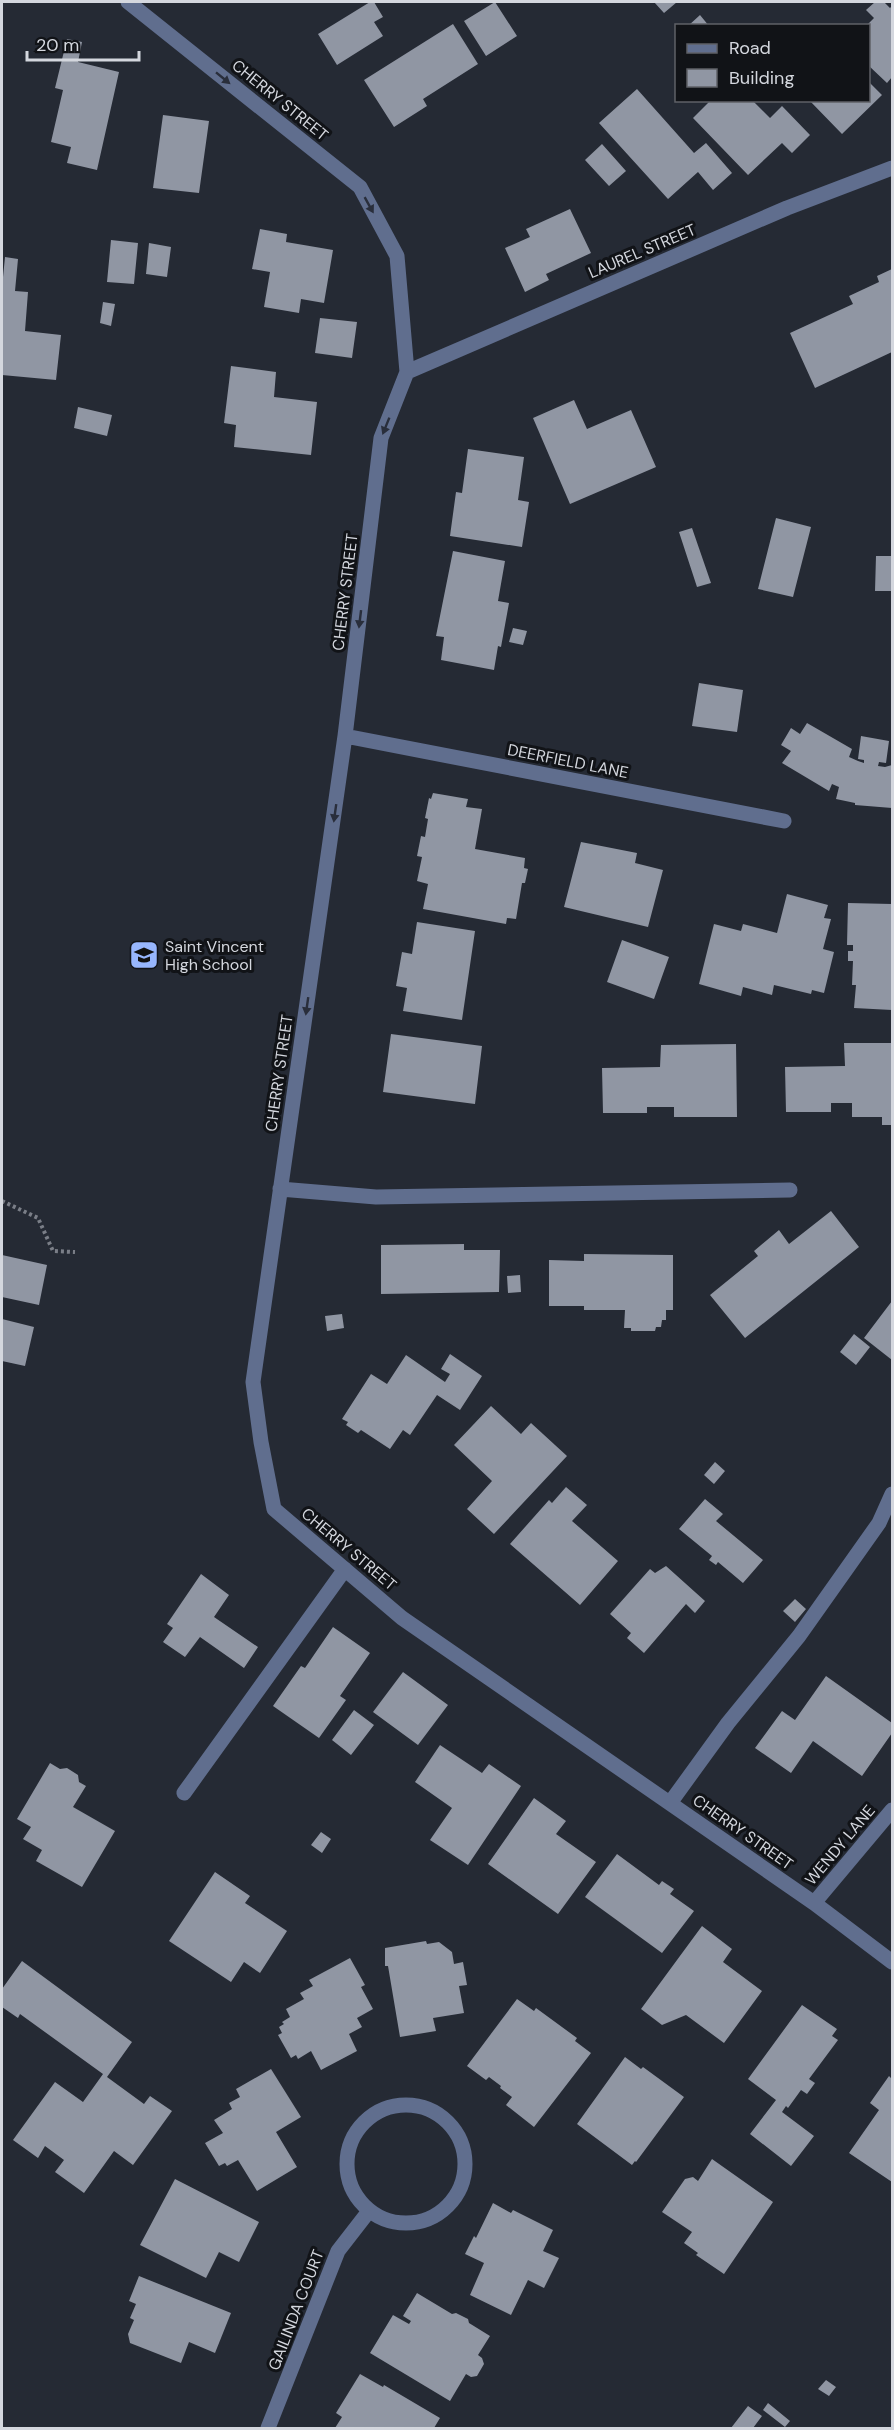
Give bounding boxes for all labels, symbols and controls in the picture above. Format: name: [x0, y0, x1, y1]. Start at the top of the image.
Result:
scale bar: [27, 24, 140, 62]
legend: [675, 24, 870, 102]
text: 20 m: [36, 33, 79, 57]
text: Road: [729, 36, 771, 60]
street label: CHERRY STREET: [228, 55, 332, 145]
text: Building: [729, 66, 794, 90]
one-way arrow: [215, 71, 231, 84]
one-way arrow: [364, 196, 374, 213]
street label: LAUREL STREET: [585, 219, 699, 283]
one-way arrow: [381, 418, 391, 436]
street label: CHERRY STREET: [327, 532, 363, 652]
one-way arrow: [355, 610, 364, 629]
street label: DEERFIELD LANE: [506, 739, 630, 783]
one-way arrow: [330, 803, 339, 822]
place label: Saint Vincent High School: [165, 936, 264, 975]
school or university icon: Saint Vincent High School: [128, 939, 160, 971]
one-way arrow: [302, 996, 311, 1015]
street label: CHERRY STREET: [260, 1013, 298, 1133]
street label: CHERRY STREET: [297, 1503, 401, 1595]
street label: CHERRY STREET: [689, 1790, 797, 1874]
street label: WENDY LANE: [800, 1801, 880, 1889]
street label: GAILINDA COURT: [263, 2247, 329, 2373]

